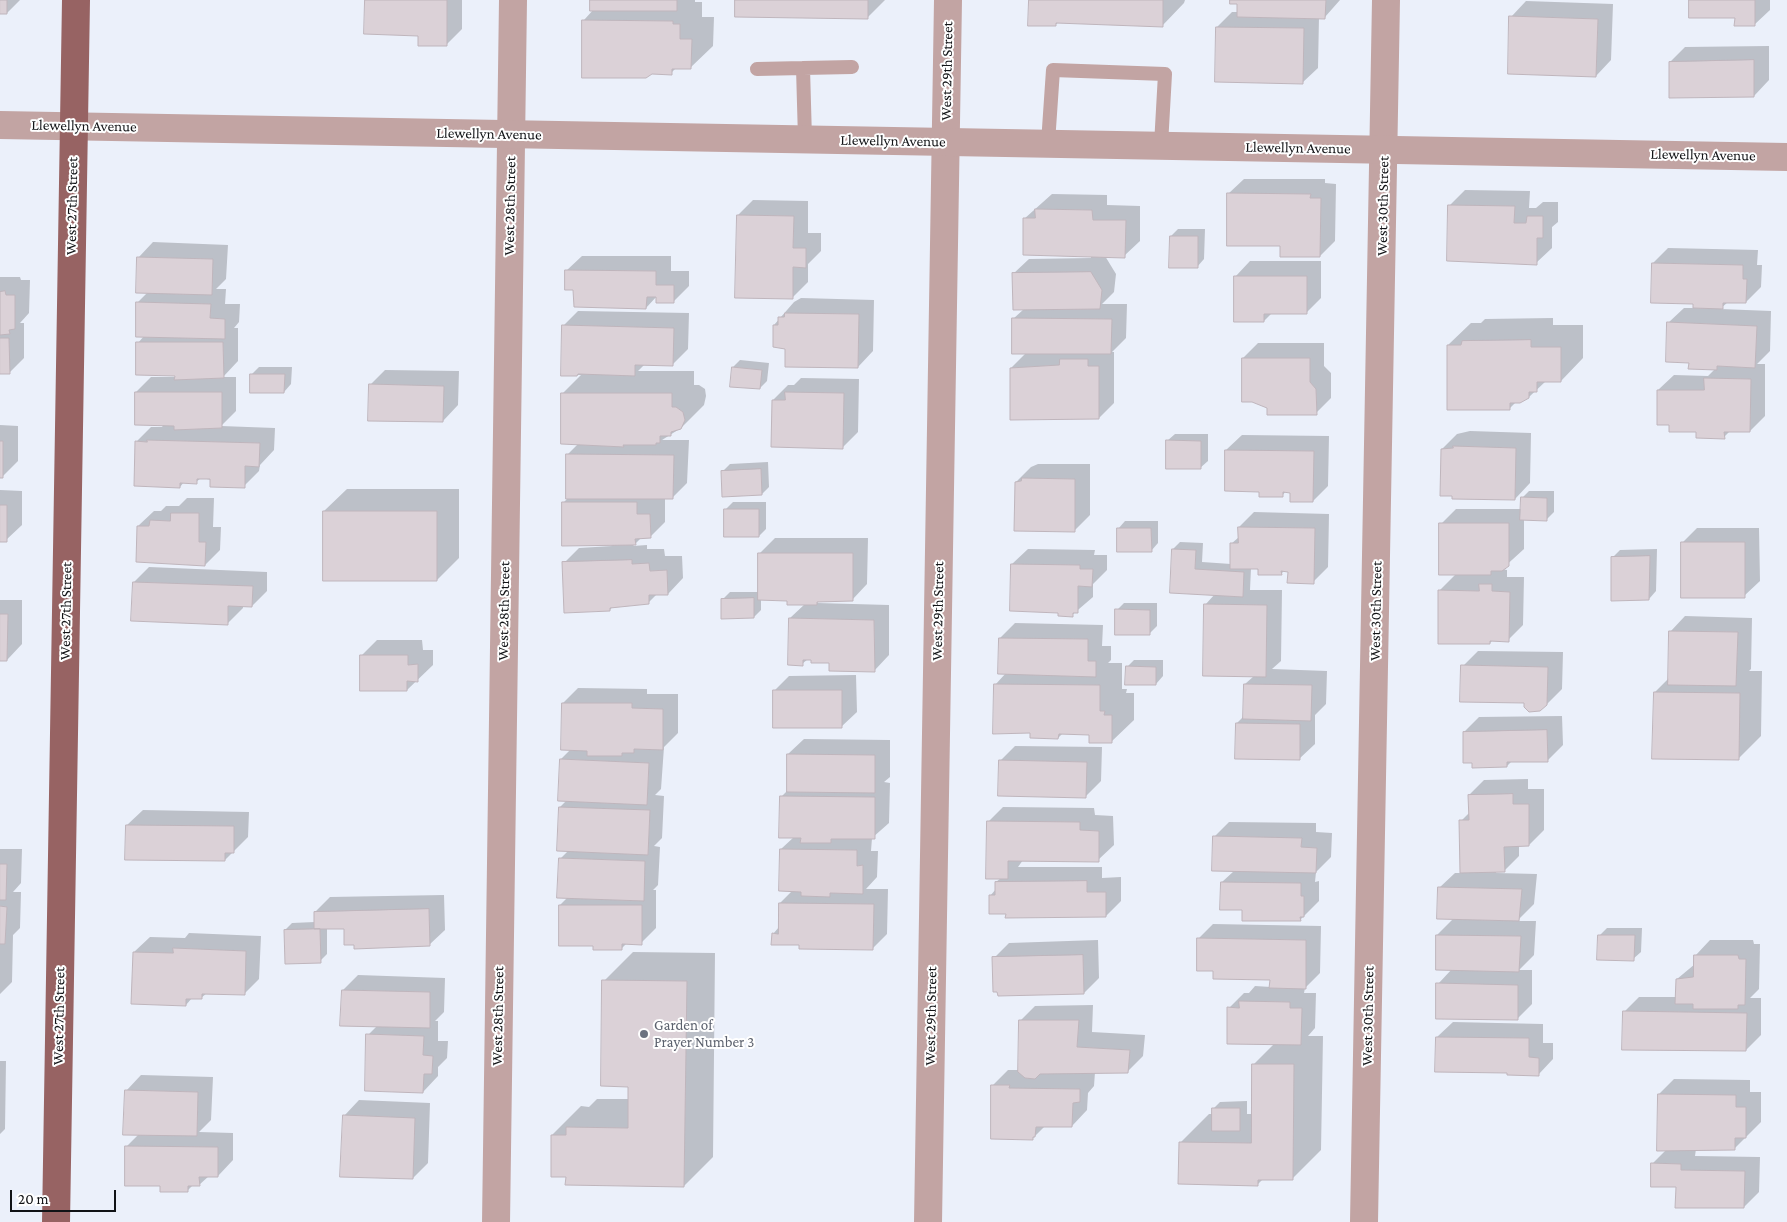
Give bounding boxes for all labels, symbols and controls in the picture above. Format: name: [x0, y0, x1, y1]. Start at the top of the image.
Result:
street label: West 29th Street: [937, 21, 957, 121]
street label: Llewellyn Avenue: [31, 116, 137, 136]
street label: Llewellyn Avenue: [436, 124, 542, 144]
street label: Llewellyn Avenue: [840, 131, 946, 151]
street label: Llewellyn Avenue: [1245, 138, 1351, 158]
street label: Llewellyn Avenue: [1650, 145, 1756, 165]
street label: West 28th Street: [500, 156, 520, 256]
street label: West 30th Street: [1373, 156, 1393, 256]
street label: West 27th Street: [62, 157, 82, 255]
street label: West 28th Street: [494, 561, 514, 661]
street label: West 29th Street: [928, 561, 948, 661]
street label: West 30th Street: [1366, 561, 1386, 661]
street label: West 27th Street: [56, 562, 76, 660]
street label: West 28th Street: [488, 966, 508, 1066]
street label: West 29th Street: [921, 966, 941, 1066]
street label: West 30th Street: [1358, 966, 1378, 1066]
street label: West 27th Street: [49, 967, 69, 1065]
place label: Garden of Prayer Number 3: [654, 1016, 754, 1051]
marker: Garden of Prayer Number 3: [638, 1028, 650, 1040]
scale bar: [12, 1180, 119, 1212]
text: 20 m: [18, 1191, 49, 1207]

